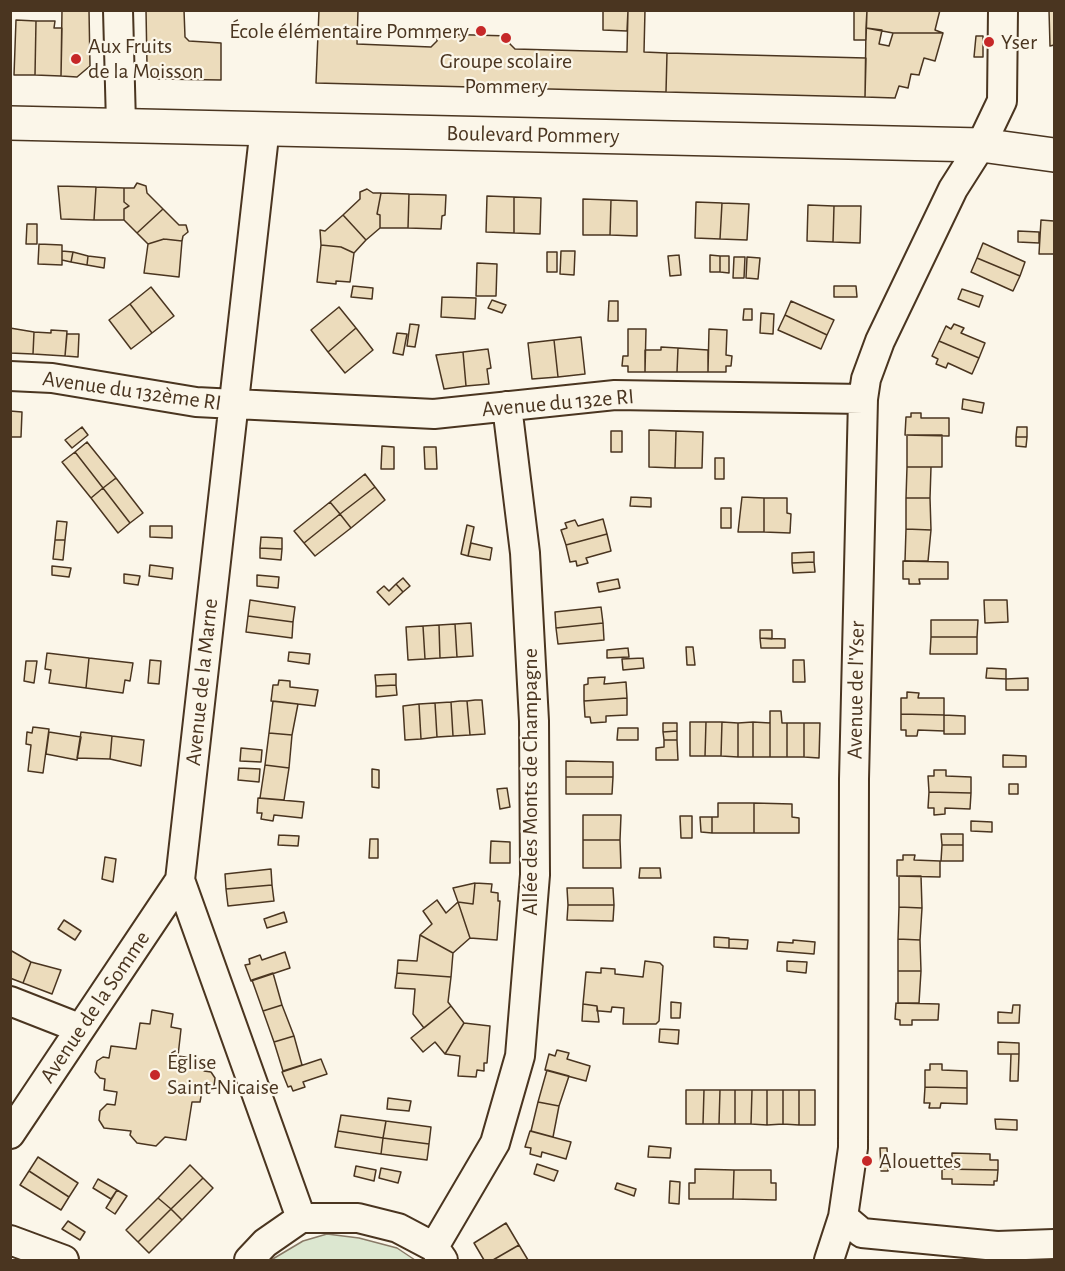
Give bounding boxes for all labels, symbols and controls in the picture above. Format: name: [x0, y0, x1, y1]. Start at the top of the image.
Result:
place label: École élémentaire Pommery: [229, 18, 469, 44]
marker: École élémentaire Pommery: [474, 24, 488, 38]
place label: Yser: [1001, 29, 1037, 55]
marker: Groupe scolaire Pommery: [499, 31, 513, 45]
place label: Aux Fruits de la Moisson: [88, 33, 204, 84]
marker: Yser: [982, 35, 996, 49]
place label: Groupe scolaire Pommery: [440, 48, 572, 100]
marker: Aux Fruits de la Moisson: [69, 52, 83, 66]
street label: Boulevard Pommery: [446, 120, 620, 150]
street label: Avenue du 132ème RI: [41, 365, 223, 417]
street label: Avenue du 132e RI: [481, 383, 635, 423]
street label: Avenue de la Marne: [180, 597, 224, 767]
street label: Avenue de l'Yser: [842, 621, 870, 759]
street label: Allée des Monts de Champagne: [517, 648, 543, 916]
street label: Avenue de la Somme: [34, 926, 156, 1088]
place label: Église Saint-Nicaise: [167, 1049, 279, 1100]
marker: Église Saint-Nicaise: [148, 1068, 162, 1082]
place label: Alouettes: [879, 1148, 961, 1174]
marker: Alouettes: [860, 1154, 874, 1168]

